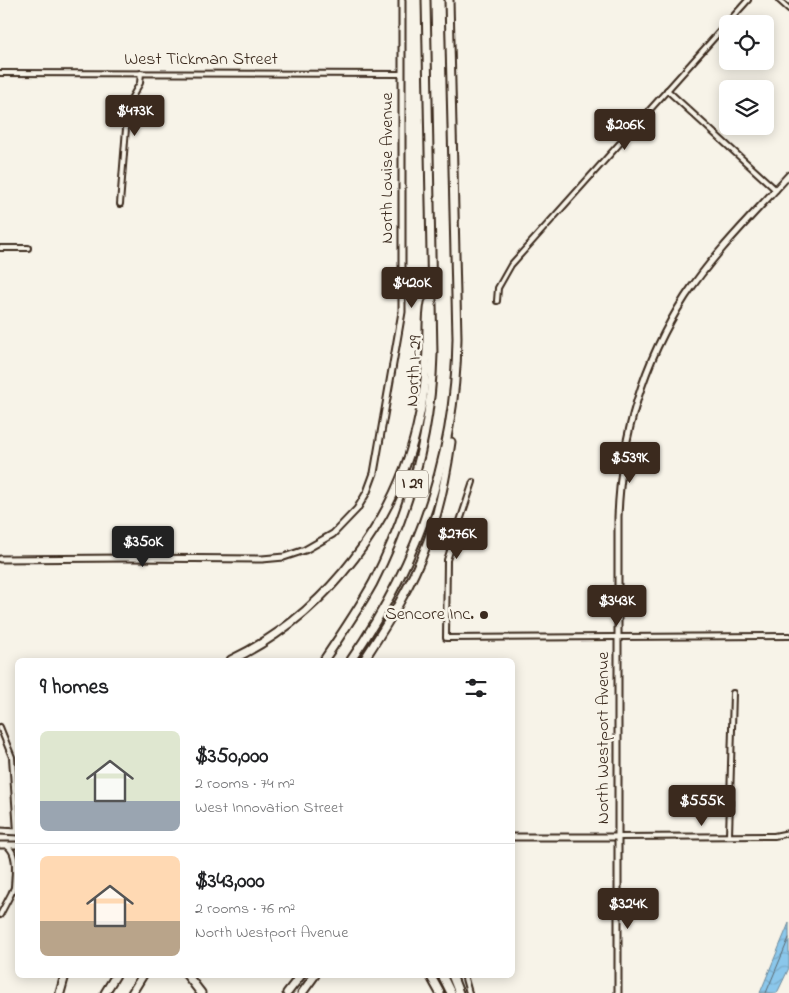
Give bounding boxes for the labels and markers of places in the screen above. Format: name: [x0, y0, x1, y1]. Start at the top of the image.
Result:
pin: $473K: [100, 94, 170, 137]
pin: $206K: [590, 108, 660, 151]
pin: $420K: [377, 266, 447, 309]
pin: $539K: [595, 442, 665, 484]
pin: $276K: [422, 518, 492, 560]
pin: $350K: [108, 526, 178, 568]
pin: $343K: [582, 584, 652, 627]
place label: Sencore Inc.: [385, 602, 474, 628]
marker: Sencore Inc.: [478, 609, 490, 621]
pin: $555K: [667, 784, 737, 827]
pin: $324K: [593, 888, 663, 930]

